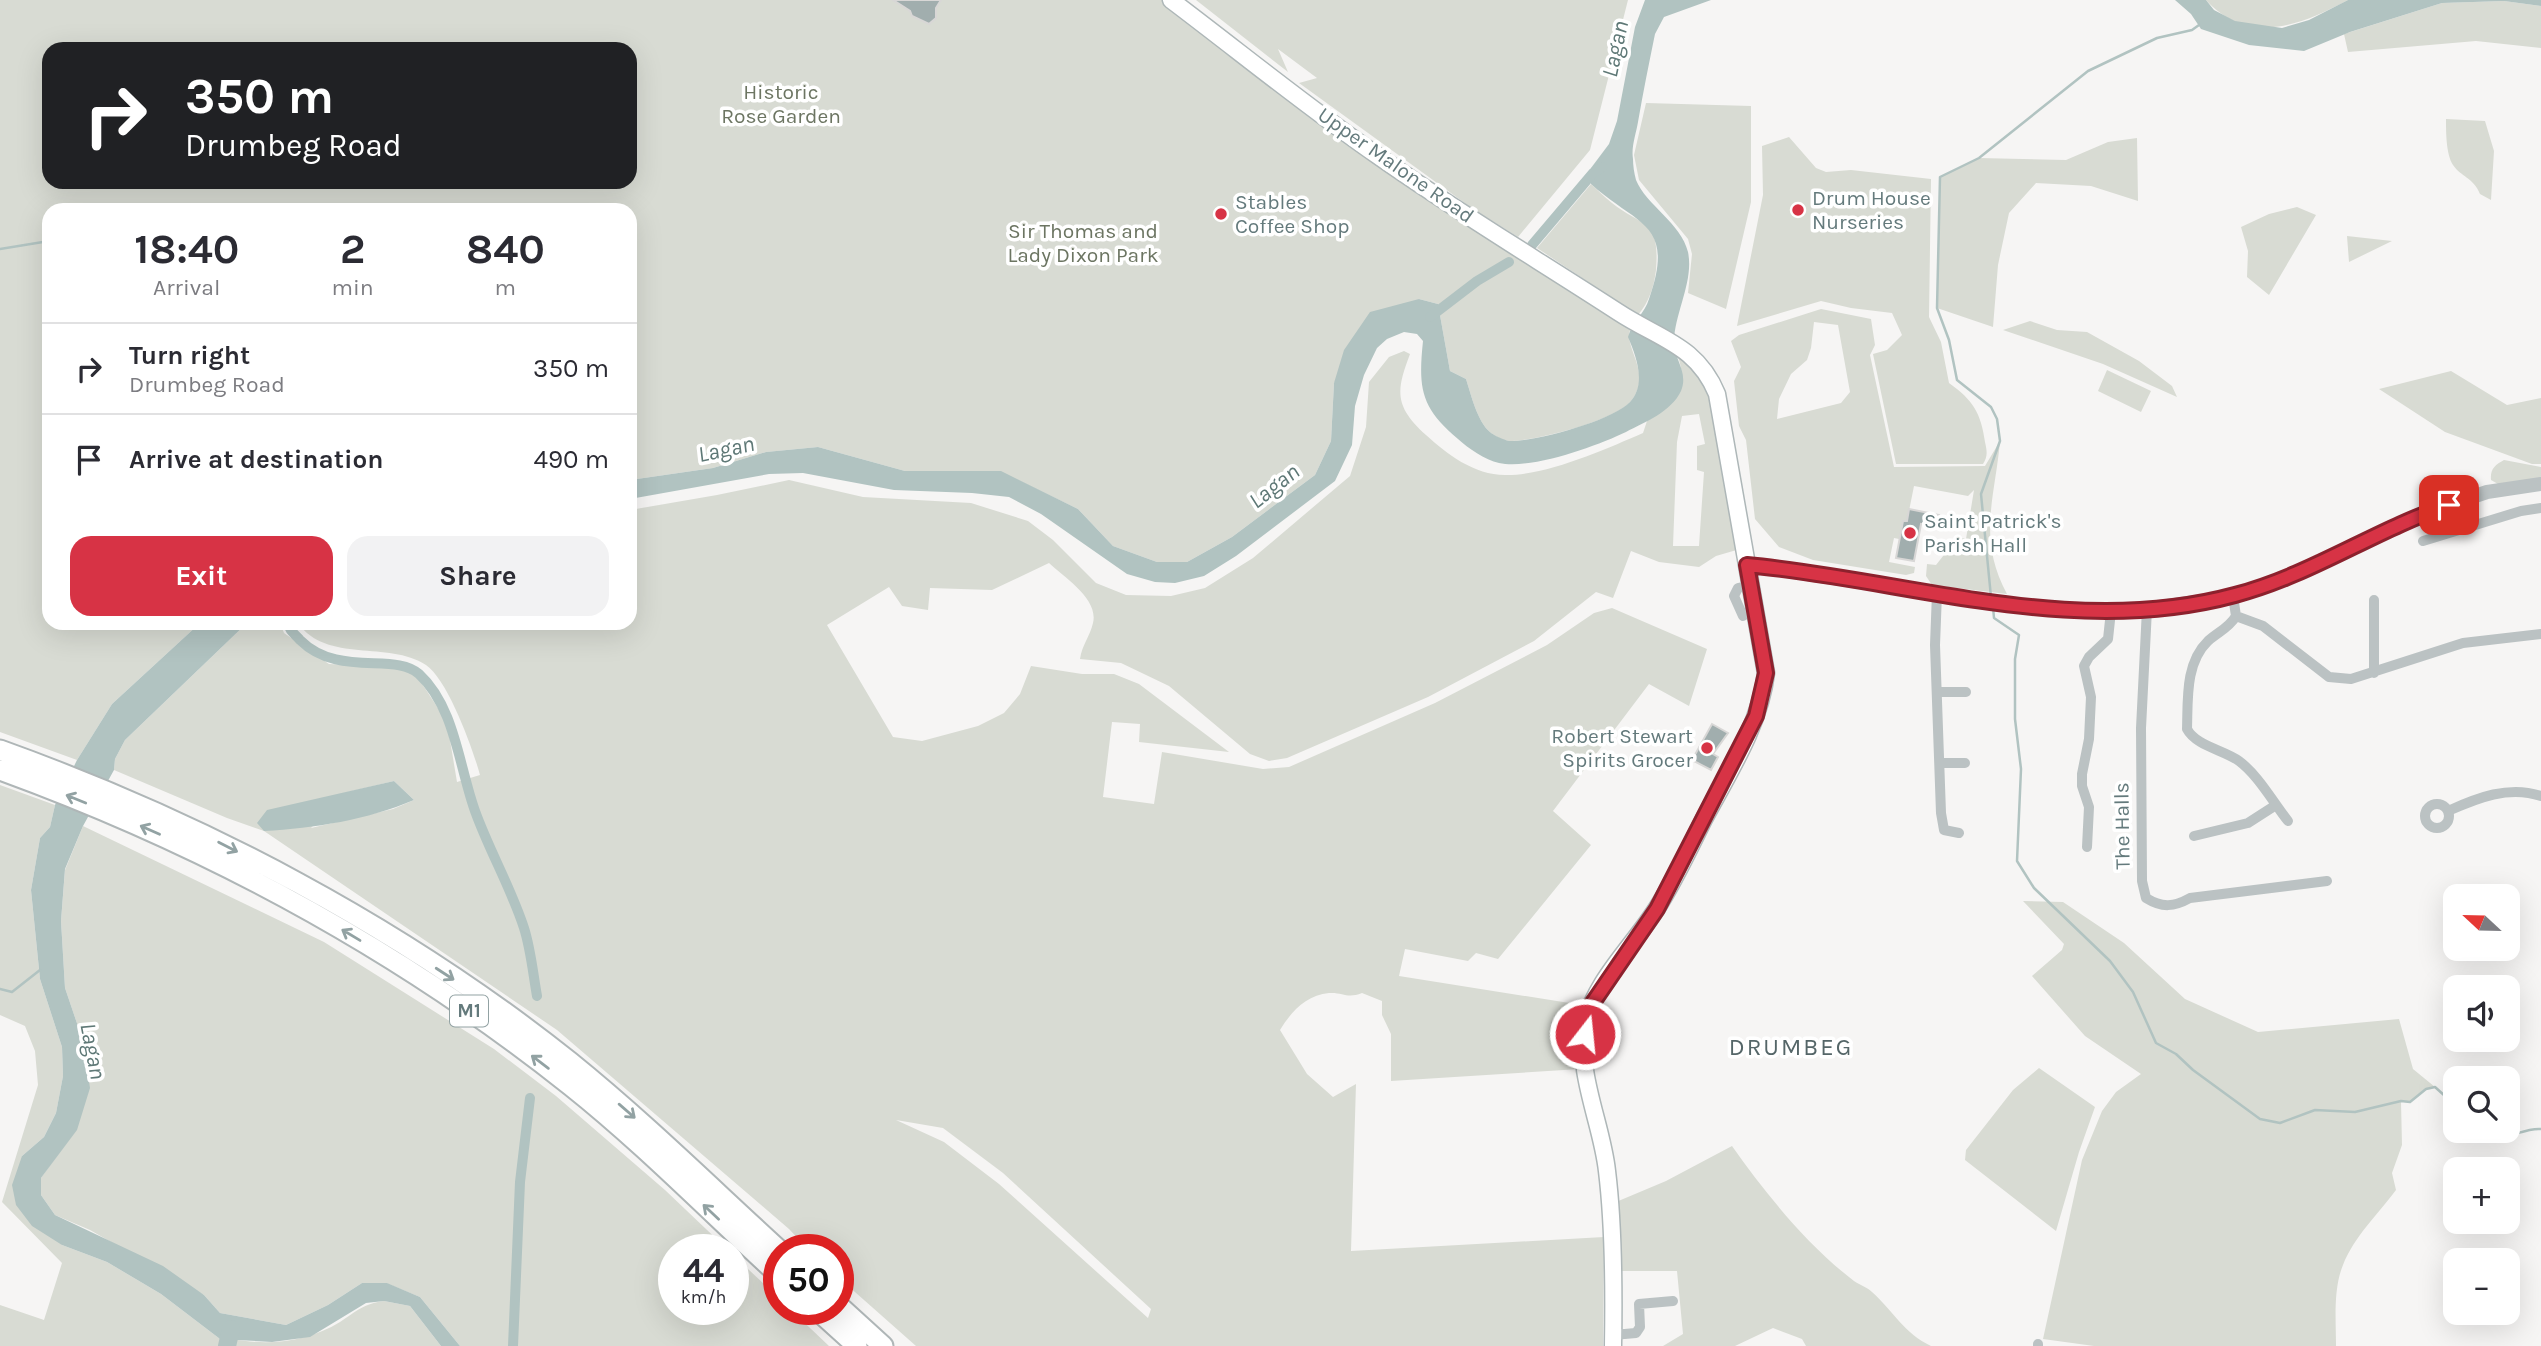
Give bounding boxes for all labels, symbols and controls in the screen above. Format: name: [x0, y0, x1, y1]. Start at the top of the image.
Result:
water label: Lagan: [1596, 18, 1634, 80]
text: 350 m: [185, 68, 334, 125]
icon: right: [70, 70, 161, 161]
park label: Historic Rose Garden: [721, 80, 841, 128]
street label: Upper Malone Road: [1313, 102, 1479, 228]
text: Drumbeg Road: [185, 127, 402, 164]
place label: Drum House Nurseries: [1812, 186, 1931, 234]
place label: Stables Coffee Shop: [1235, 190, 1349, 238]
marker: Drum House Nurseries: [1790, 202, 1806, 218]
marker: Stables Coffee Shop: [1213, 206, 1229, 222]
park label: Sir Thomas and Lady Dixon Park: [1007, 219, 1159, 267]
text: 18:40: [134, 224, 239, 274]
text: 2: [340, 224, 365, 274]
text: 840: [466, 224, 545, 274]
text: Arrival: [153, 274, 220, 301]
text: min: [332, 274, 374, 301]
text: m: [495, 274, 516, 301]
text: Turn right: [129, 340, 250, 371]
icon: right: [70, 350, 108, 388]
text: 350 m: [533, 353, 609, 384]
text: Drumbeg Road: [129, 371, 285, 398]
water label: Lagan: [695, 430, 757, 468]
icon: arrive: [70, 441, 108, 479]
text: Arrive at destination: [129, 444, 383, 475]
text: 490 m: [533, 444, 609, 475]
water label: Lagan: [1243, 458, 1305, 514]
pin: [2419, 475, 2479, 535]
icon: arrive: [2430, 486, 2468, 524]
place label: Saint Patrick's Parish Hall: [1924, 509, 2062, 557]
marker: Saint Patrick's Parish Hall: [1902, 525, 1918, 541]
button: Exit: [70, 536, 333, 616]
button: Share: [347, 536, 609, 616]
place label: Robert Stewart Spirits Grocer: [1551, 724, 1693, 772]
marker: Robert Stewart Spirits Grocer: [1699, 740, 1715, 756]
street label: The Halls: [2109, 782, 2135, 870]
one-way arrow: [65, 791, 87, 804]
one-way arrow: [139, 823, 161, 836]
one-way arrow: [217, 841, 238, 855]
north arrow: [2443, 884, 2520, 961]
map controls: [2443, 884, 2520, 1325]
one-way arrow: [342, 927, 362, 941]
one-way arrow: [435, 967, 455, 981]
button: sound: [2443, 975, 2520, 1052]
road number: M1: [450, 995, 488, 1026]
position arrow: [1548, 997, 1622, 1071]
water label: Lagan: [74, 1020, 112, 1082]
district label: DRUMBEG: [1729, 1033, 1853, 1061]
one-way arrow: [531, 1054, 550, 1069]
button: search: [2443, 1066, 2520, 1143]
one-way arrow: [618, 1103, 636, 1119]
button: +: [2443, 1157, 2520, 1234]
one-way arrow: [703, 1203, 720, 1220]
speed limit sign: 50: [763, 1234, 854, 1325]
button: −: [2443, 1248, 2520, 1325]
text: 44: [683, 1250, 724, 1291]
text: km/h: [681, 1286, 726, 1308]

